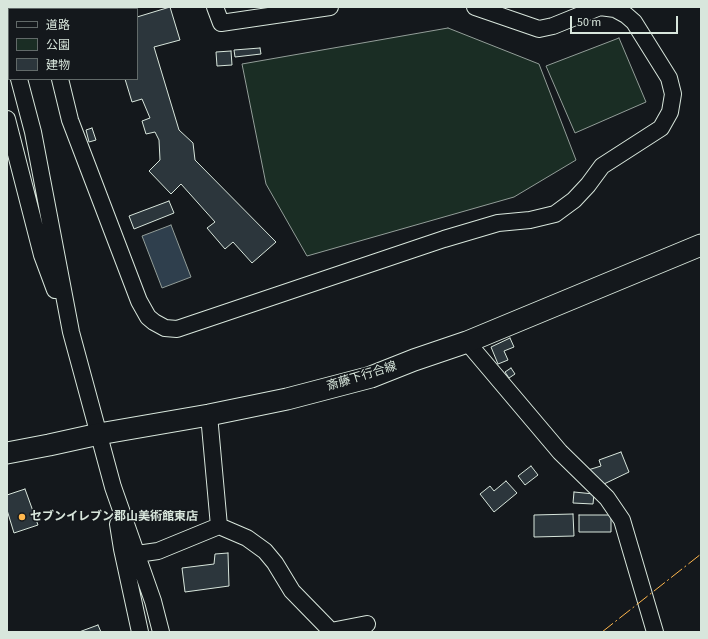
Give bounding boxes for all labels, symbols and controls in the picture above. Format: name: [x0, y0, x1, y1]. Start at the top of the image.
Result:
legend: [8, 8, 138, 80]
scale bar: [572, 8, 680, 34]
text: 50 m: [577, 14, 601, 31]
text: 道路: [46, 17, 70, 34]
text: 公園: [46, 37, 70, 54]
text: 建物: [46, 57, 70, 74]
street label: 斎藤下行合線: [325, 360, 399, 394]
place label: セブンイレブン郡山美術館東店: [30, 510, 198, 524]
marker: セブンイレブン郡山美術館東店: [17, 512, 27, 522]

